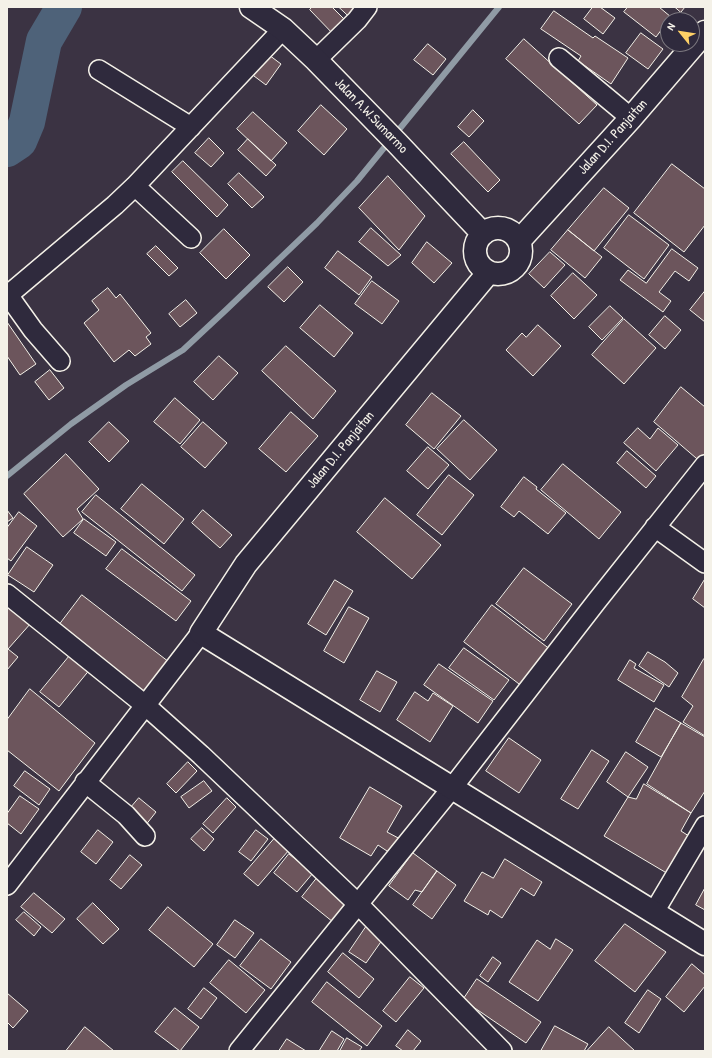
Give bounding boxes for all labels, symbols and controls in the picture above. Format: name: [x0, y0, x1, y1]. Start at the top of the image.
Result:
north arrow: [660, 12, 700, 52]
text: N: [663, 20, 678, 33]
street label: Jalan A.W.Sumarmo: [331, 75, 411, 157]
street label: Jalan D.I. Panjaitan: [575, 96, 651, 178]
street label: Jalan D.I. Panjaitan: [304, 408, 378, 492]

